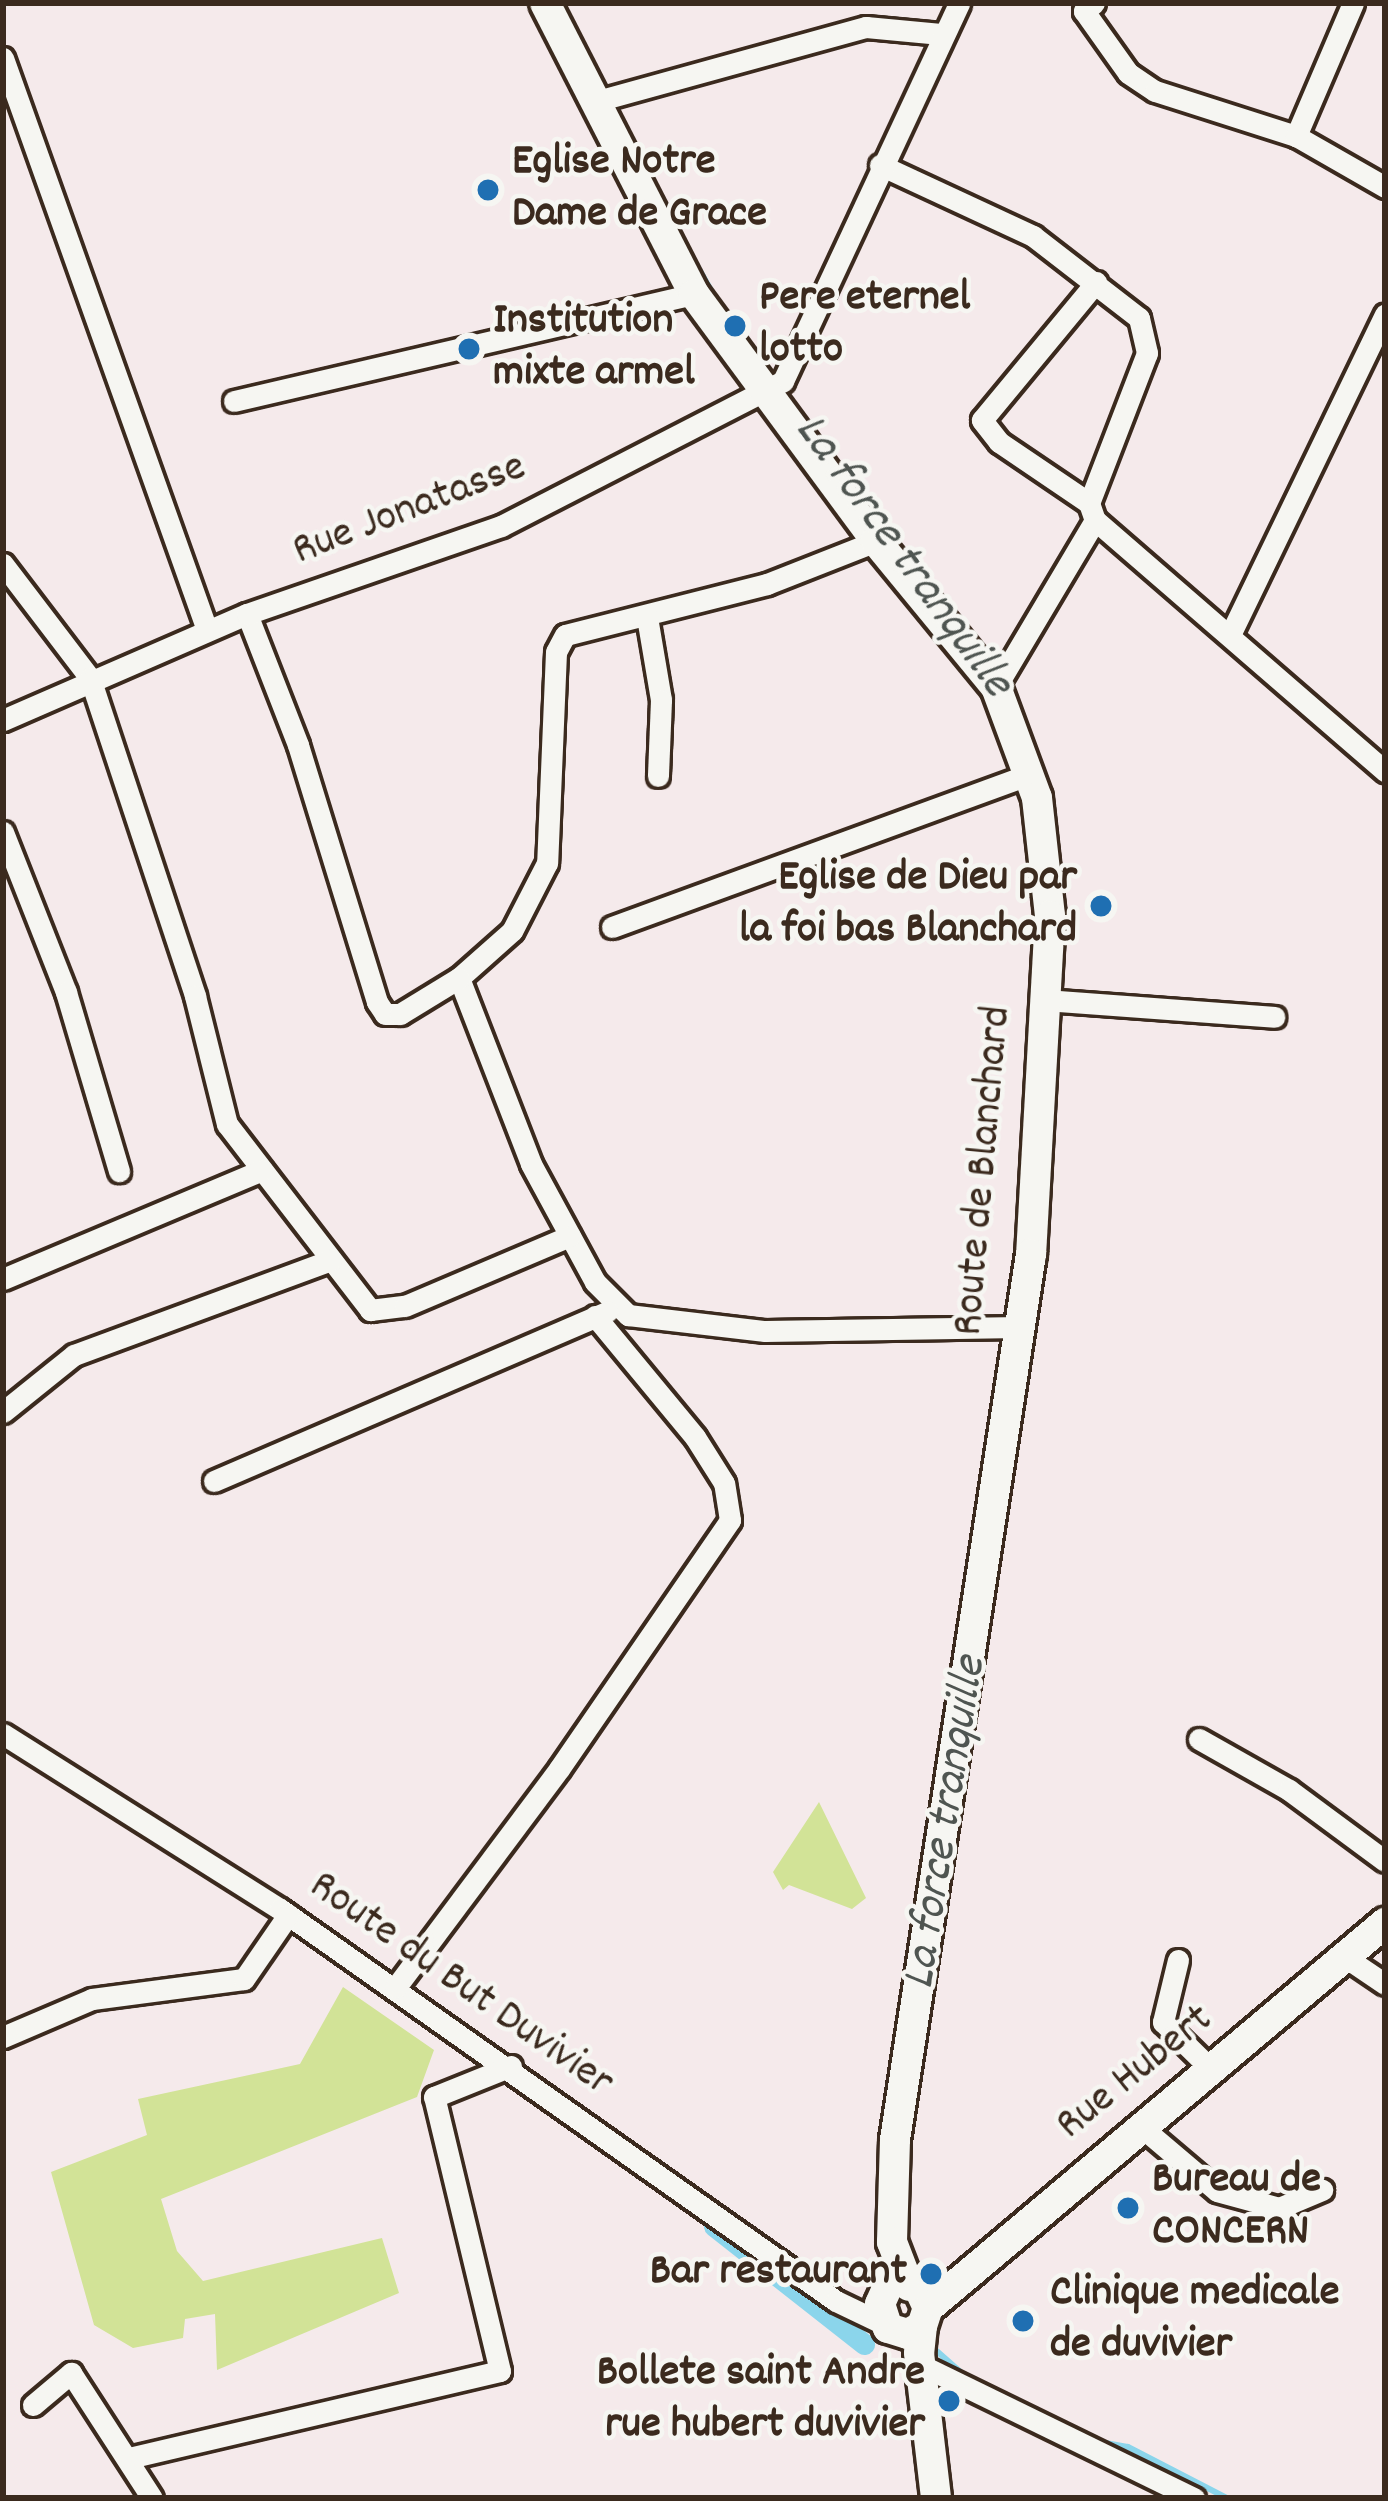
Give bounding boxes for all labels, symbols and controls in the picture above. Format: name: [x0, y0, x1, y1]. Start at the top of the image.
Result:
place label: Eglise Notre Dame de Grace: [512, 137, 767, 243]
marker: Eglise Notre Dame de Grace: [475, 177, 501, 203]
place label: Pere eternel lotto: [759, 273, 970, 379]
place label: Institution mixte armel: [493, 296, 695, 402]
marker: Pere eternel lotto: [722, 313, 748, 339]
marker: Institution mixte armel: [456, 336, 482, 362]
water label: La force tranquille: [780, 404, 1024, 710]
street label: Rue Jonatasse: [286, 442, 534, 580]
place label: Eglise de Dieu par la foi bas Blanchard: [739, 853, 1077, 959]
marker: Eglise de Dieu par la foi bas Blanchard: [1088, 893, 1114, 919]
street label: Route de Blanchard: [944, 1004, 1026, 1338]
water label: La force tranquille: [892, 1653, 1002, 1993]
street label: Route du But Duvivier: [297, 1861, 623, 2111]
street label: Rue Hubert: [1047, 1994, 1225, 2154]
place label: Bureau de CONCERN: [1152, 2155, 1321, 2261]
marker: Bureau de CONCERN: [1115, 2195, 1141, 2221]
place label: Bar restaurant: [650, 2247, 907, 2301]
marker: Bar restaurant: [918, 2261, 944, 2287]
place label: Clinique medicale de duvivier: [1050, 2268, 1339, 2374]
marker: Clinique medicale de duvivier: [1007, 2305, 1039, 2337]
place label: Bollete saint Andre rue hubert duvivier: [597, 2348, 925, 2454]
marker: Bollete saint Andre rue hubert duvivier: [936, 2388, 962, 2414]

